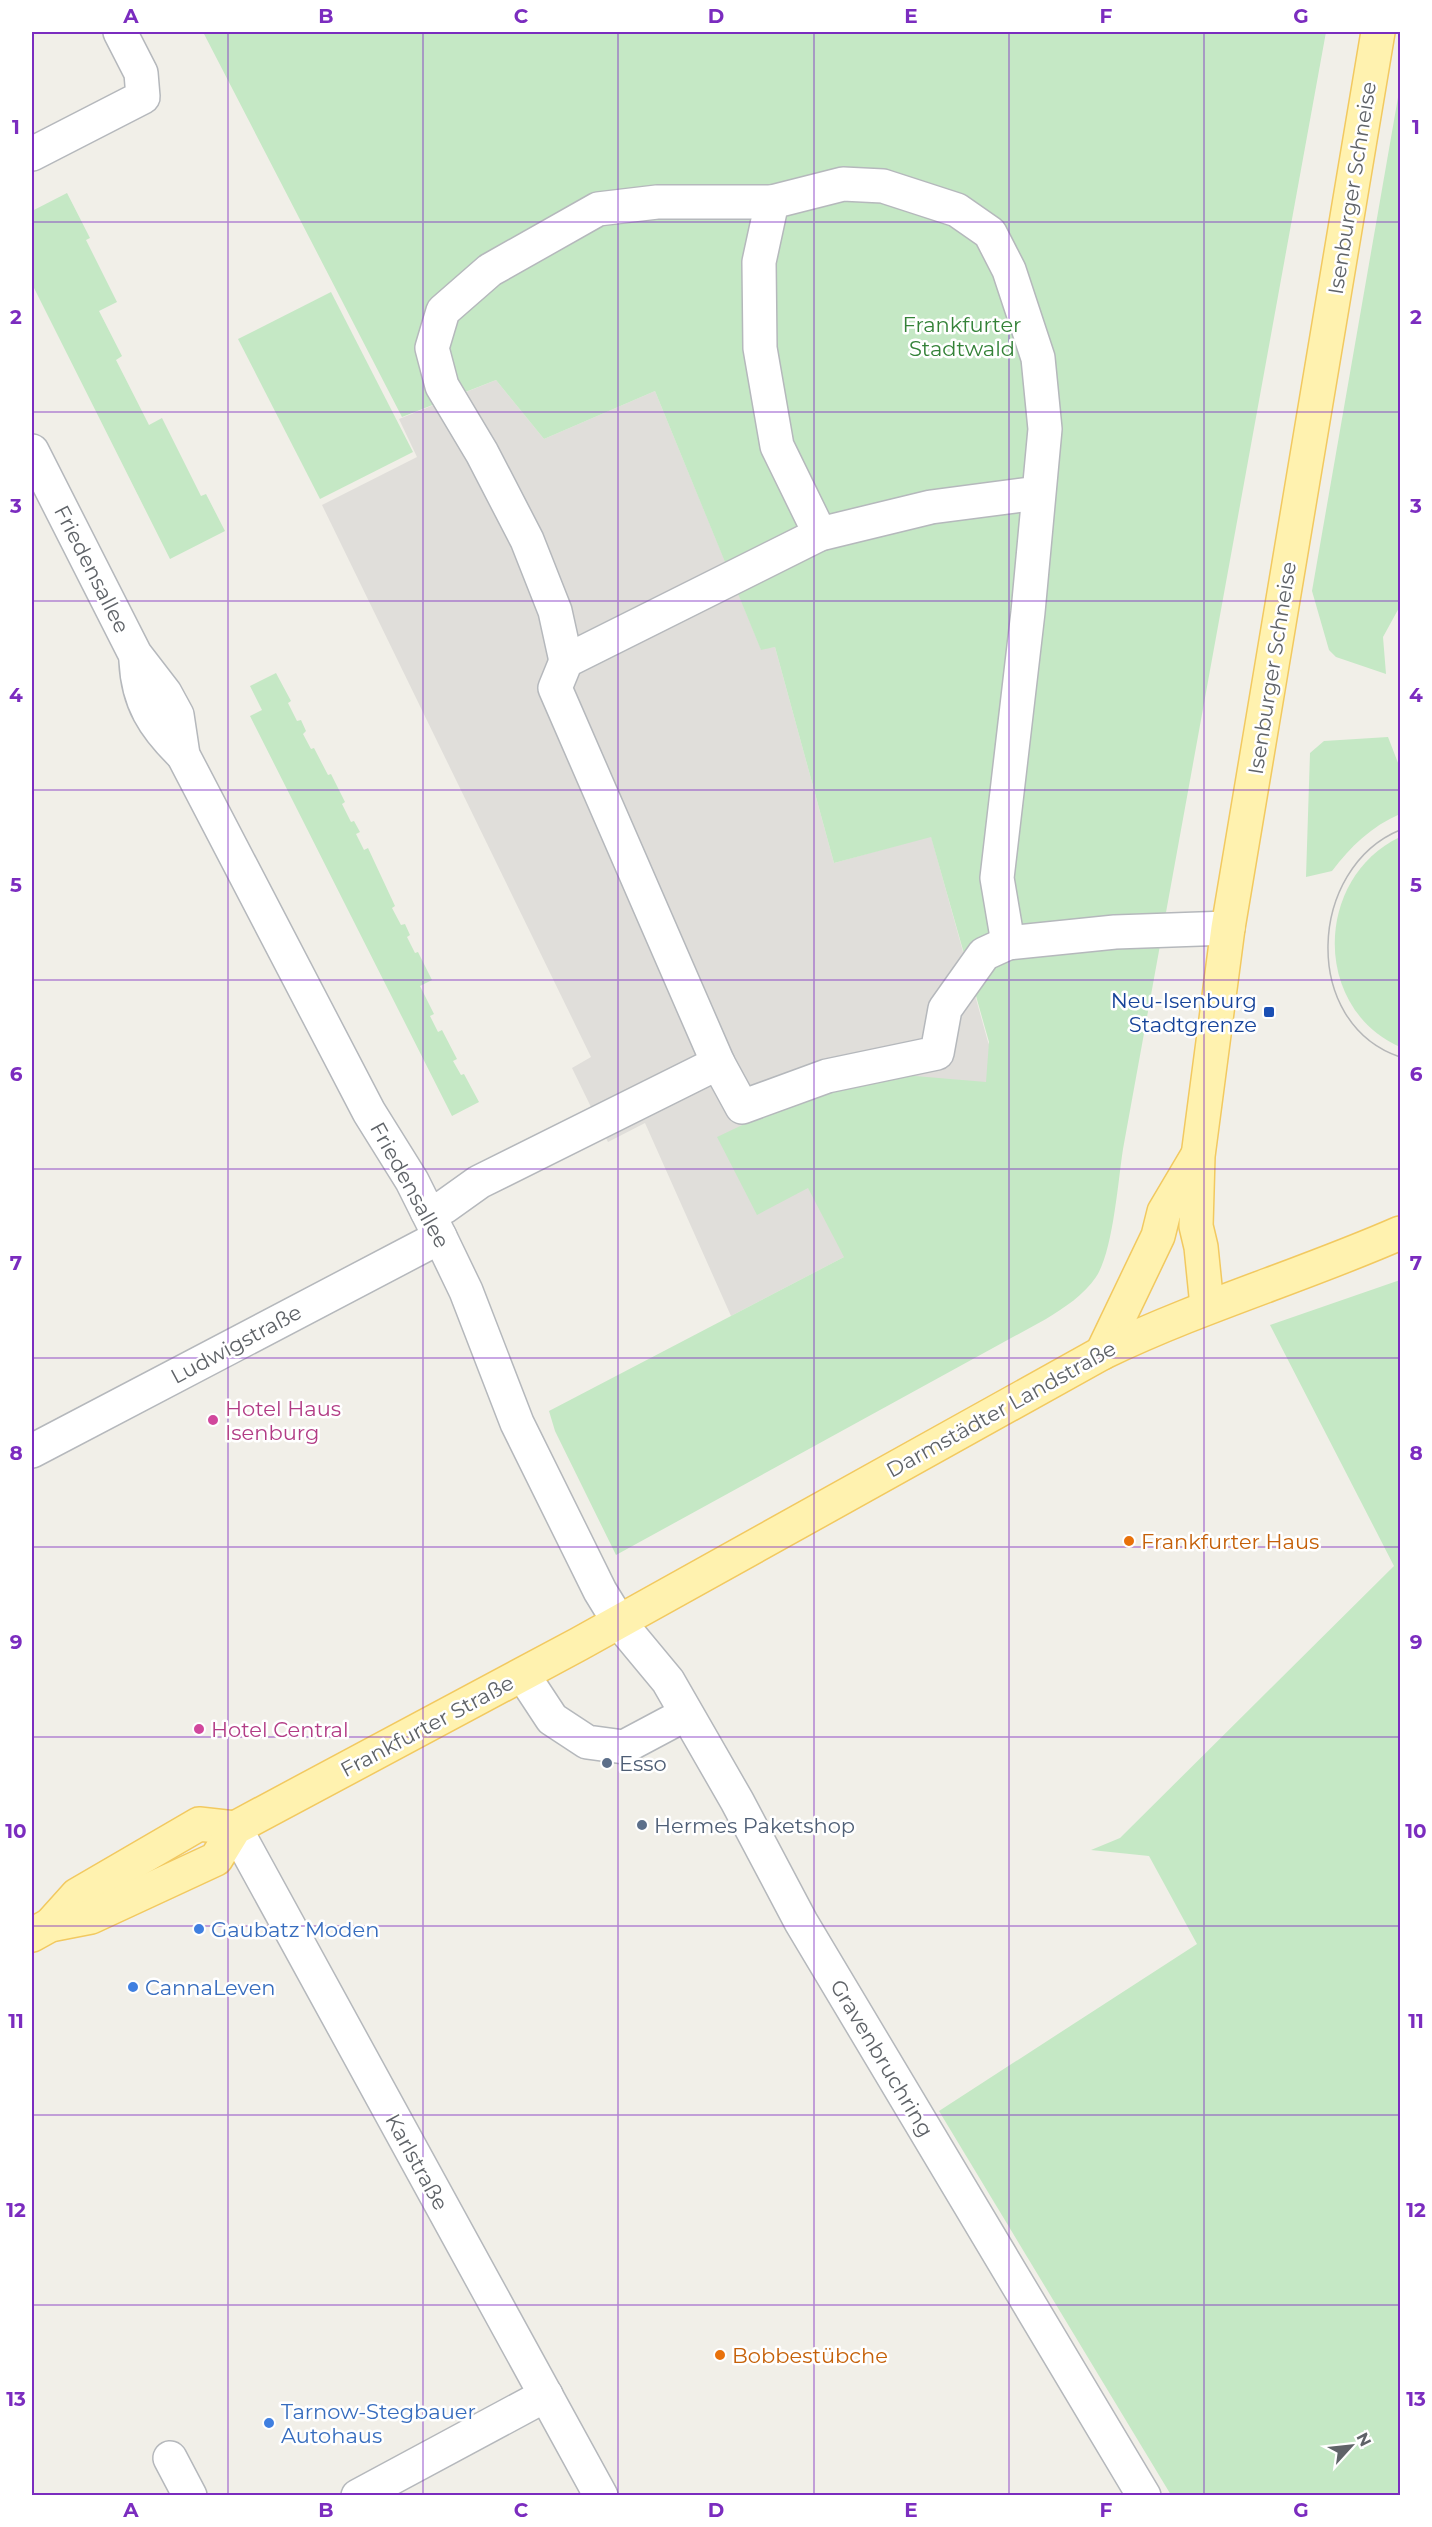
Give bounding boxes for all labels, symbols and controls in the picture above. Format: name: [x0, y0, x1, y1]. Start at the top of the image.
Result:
text: A: [122, 4, 139, 28]
text: B: [318, 4, 334, 28]
text: C: [514, 4, 529, 28]
text: D: [708, 4, 724, 28]
text: E: [904, 4, 918, 28]
text: F: [1100, 4, 1113, 28]
text: G: [1293, 4, 1309, 28]
street label: Isenburger Schneise: [1323, 80, 1381, 296]
text: 1: [12, 115, 20, 139]
text: 1: [1412, 115, 1420, 139]
text: 2: [10, 305, 22, 329]
text: 2: [1410, 305, 1422, 329]
park label: Frankfurter Stadtwald: [903, 312, 1022, 361]
text: 3: [9, 494, 22, 518]
text: 3: [1409, 494, 1422, 518]
street label: Friedensallee: [49, 501, 135, 637]
street label: Isenburger Schneise: [1243, 560, 1301, 776]
text: 4: [9, 683, 23, 707]
text: 4: [1409, 683, 1423, 707]
text: 5: [10, 873, 22, 897]
text: 5: [1410, 873, 1422, 897]
place label: Neu-Isenburg Stadtgrenze: [1111, 988, 1257, 1037]
marker: Neu-Isenburg Stadtgrenze: [1262, 1005, 1276, 1019]
text: 6: [10, 1062, 23, 1086]
text: 6: [1410, 1062, 1423, 1086]
street label: Friedensallee: [365, 1118, 455, 1252]
text: 7: [10, 1251, 22, 1275]
text: 7: [1410, 1251, 1422, 1275]
street label: Ludwigstraße: [166, 1299, 306, 1389]
street label: Darmstädter Landstraße: [882, 1335, 1120, 1483]
place label: Hotel Haus Isenburg: [225, 1396, 341, 1445]
marker: Hotel Haus Isenburg: [206, 1413, 220, 1427]
text: 8: [9, 1441, 23, 1465]
text: 8: [1409, 1441, 1423, 1465]
place label: Frankfurter Haus: [1141, 1529, 1319, 1554]
marker: Frankfurter Haus: [1122, 1534, 1136, 1548]
text: 9: [10, 1630, 22, 1654]
text: 9: [1410, 1630, 1422, 1654]
street label: Frankfurter Straße: [336, 1670, 518, 1782]
place label: Hotel Central: [211, 1717, 349, 1742]
marker: Hotel Central: [192, 1722, 206, 1736]
place label: Esso: [619, 1751, 667, 1776]
marker: Esso: [600, 1756, 614, 1770]
place label: Hermes Paketshop: [654, 1813, 855, 1838]
marker: Hermes Paketshop: [635, 1818, 649, 1832]
text: 10: [5, 1819, 27, 1843]
text: 10: [1405, 1819, 1427, 1843]
place label: Gaubatz Moden: [211, 1917, 379, 1942]
marker: Gaubatz Moden: [192, 1922, 206, 1936]
place label: CannaLeven: [145, 1975, 276, 2000]
street label: Gravenbruchring: [825, 1975, 939, 2141]
marker: CannaLeven: [126, 1980, 140, 1994]
text: 11: [8, 2009, 24, 2033]
text: 11: [1408, 2009, 1424, 2033]
street label: Karlstraße: [380, 2109, 454, 2215]
text: 12: [6, 2198, 26, 2222]
text: 12: [1406, 2198, 1426, 2222]
place label: Bobbestübche: [732, 2343, 888, 2368]
marker: Bobbestübche: [713, 2348, 727, 2362]
text: 13: [6, 2387, 26, 2411]
text: 13: [1406, 2387, 1426, 2411]
place label: Tarnow-Stegbauer Autohaus: [281, 2399, 476, 2448]
marker: Tarnow-Stegbauer Autohaus: [262, 2416, 276, 2430]
north arrow: [1321, 2416, 1381, 2476]
text: N: [1353, 2429, 1375, 2449]
text: A: [122, 2498, 139, 2522]
text: B: [318, 2498, 334, 2522]
text: C: [514, 2498, 529, 2522]
text: D: [708, 2498, 724, 2522]
text: E: [904, 2498, 918, 2522]
text: F: [1100, 2498, 1113, 2522]
text: G: [1293, 2498, 1309, 2522]

